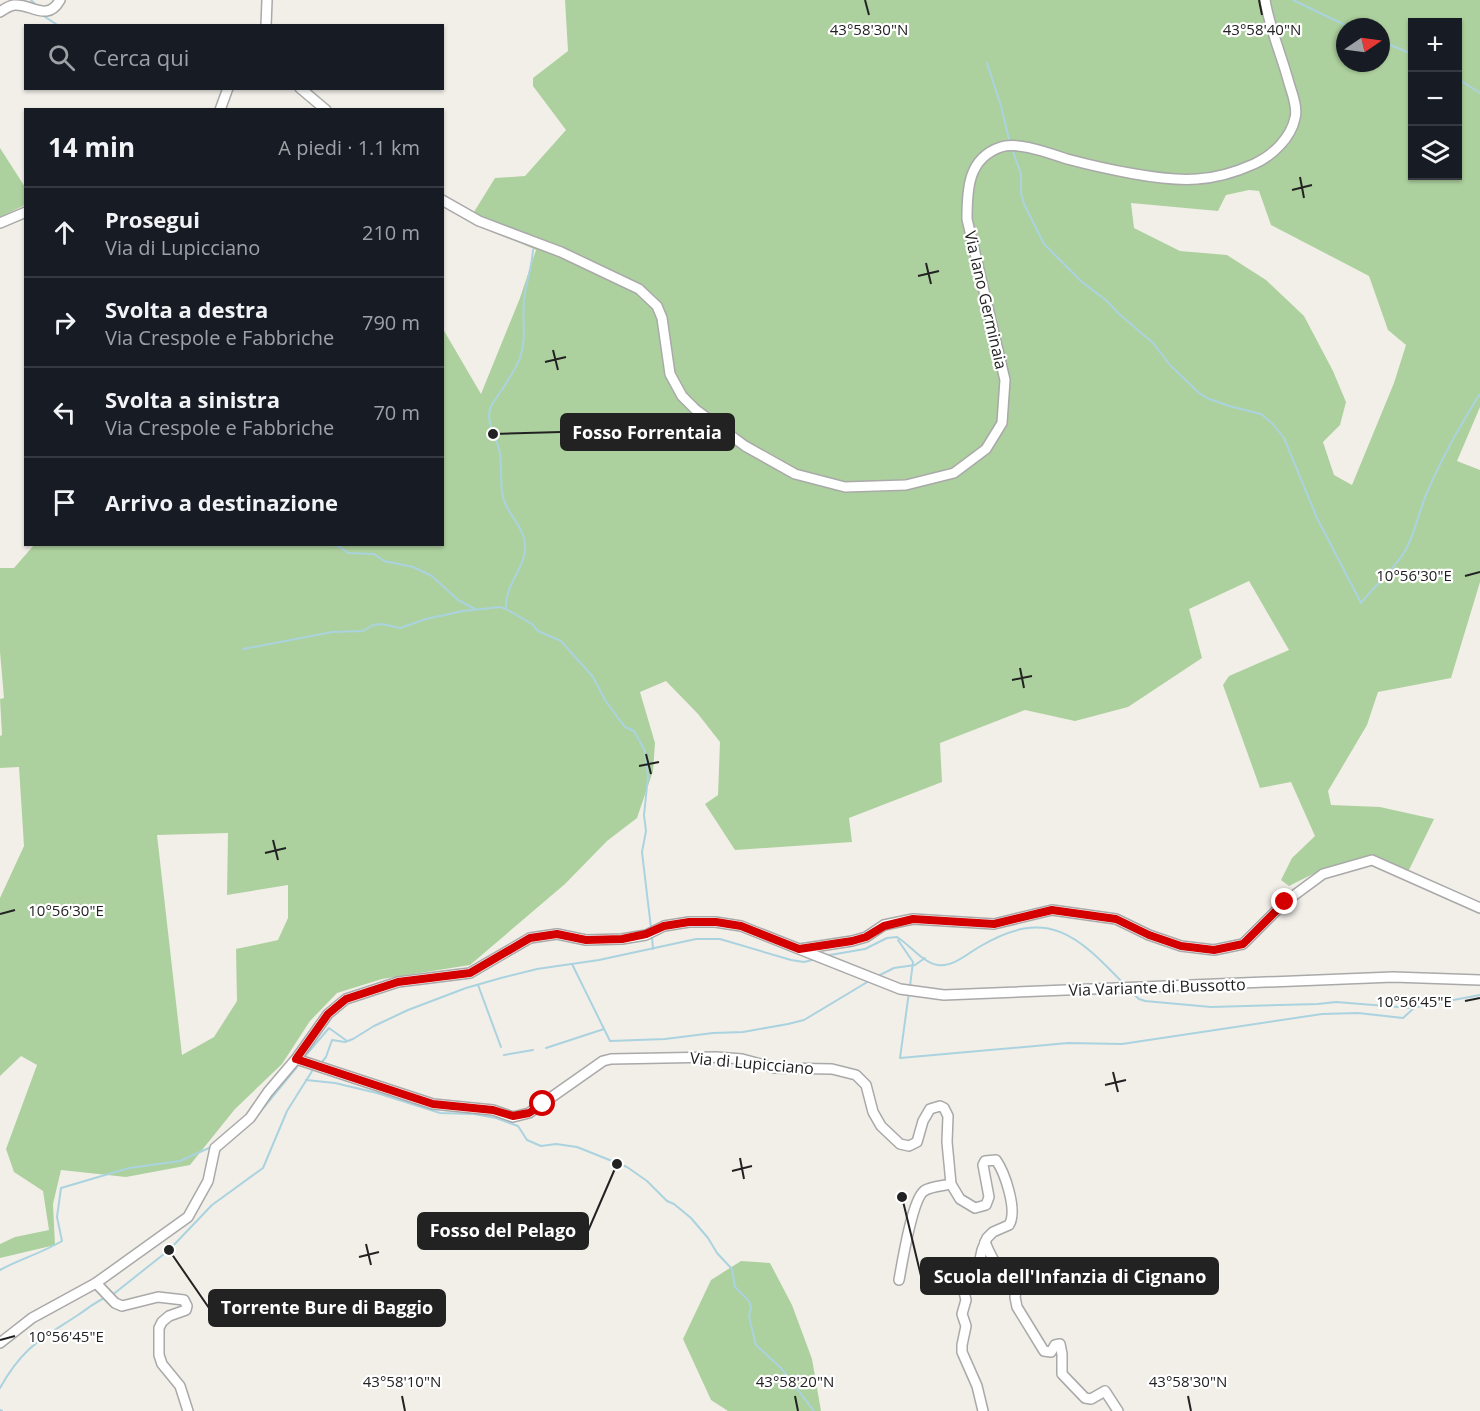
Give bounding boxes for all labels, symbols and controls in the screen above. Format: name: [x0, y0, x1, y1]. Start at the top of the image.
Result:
north arrow: [1336, 18, 1390, 72]
map controls: [1408, 18, 1462, 180]
button: +: [1408, 18, 1462, 72]
text: 43°58'30"N: [830, 19, 908, 39]
text: 43°58'40"N: [1223, 19, 1301, 39]
search box: [24, 24, 444, 90]
icon: search: [45, 41, 78, 74]
text: Cerca qui: [93, 42, 189, 72]
button: −: [1408, 72, 1462, 126]
button: layers: [1408, 126, 1462, 180]
text: 14 min: [48, 129, 135, 165]
text: A piedi · 1.1 km: [278, 134, 420, 161]
text: Prosegui: [105, 204, 200, 234]
icon: ahead: [48, 216, 81, 249]
text: 210 m: [362, 219, 420, 246]
street label: Via Iano Germinaia: [959, 229, 1013, 371]
text: Via di Lupicciano: [105, 234, 260, 261]
text: Svolta a destra: [105, 294, 268, 324]
icon: right: [48, 306, 81, 339]
text: 790 m: [362, 309, 420, 336]
text: Via Crespole e Fabbriche: [105, 324, 334, 351]
text: Svolta a sinistra: [105, 384, 280, 414]
icon: left: [48, 396, 81, 429]
text: 70 m: [373, 399, 420, 426]
text: Via Crespole e Fabbriche: [105, 414, 334, 441]
callout: Fosso Forrentaia: [561, 414, 734, 450]
text: Fosso Forrentaia: [572, 420, 722, 444]
icon: arrive: [48, 486, 81, 519]
text: Arrivo a destinazione: [105, 487, 338, 517]
text: 10°56'30"E: [1376, 565, 1452, 585]
route end: [1271, 888, 1297, 914]
text: 10°56'30"E: [28, 900, 104, 920]
street label: Via Variante di Bussotto: [1068, 973, 1246, 1001]
text: 10°56'45"E: [1376, 991, 1452, 1011]
street label: Via di Lupicciano: [689, 1047, 815, 1079]
route start: [529, 1090, 555, 1116]
callout: Fosso del Pelago: [418, 1213, 588, 1249]
text: Fosso del Pelago: [430, 1218, 576, 1242]
callout: Scuola dell'Infanzia di Cignano: [921, 1258, 1218, 1294]
text: Scuola dell'Infanzia di Cignano: [934, 1264, 1206, 1288]
callout: Torrente Bure di Baggio: [209, 1290, 445, 1326]
text: Torrente Bure di Baggio: [221, 1295, 433, 1319]
text: 10°56'45"E: [28, 1326, 104, 1346]
text: 43°58'10"N: [363, 1371, 441, 1391]
text: 43°58'20"N: [756, 1371, 834, 1391]
text: 43°58'30"N: [1149, 1371, 1227, 1391]

